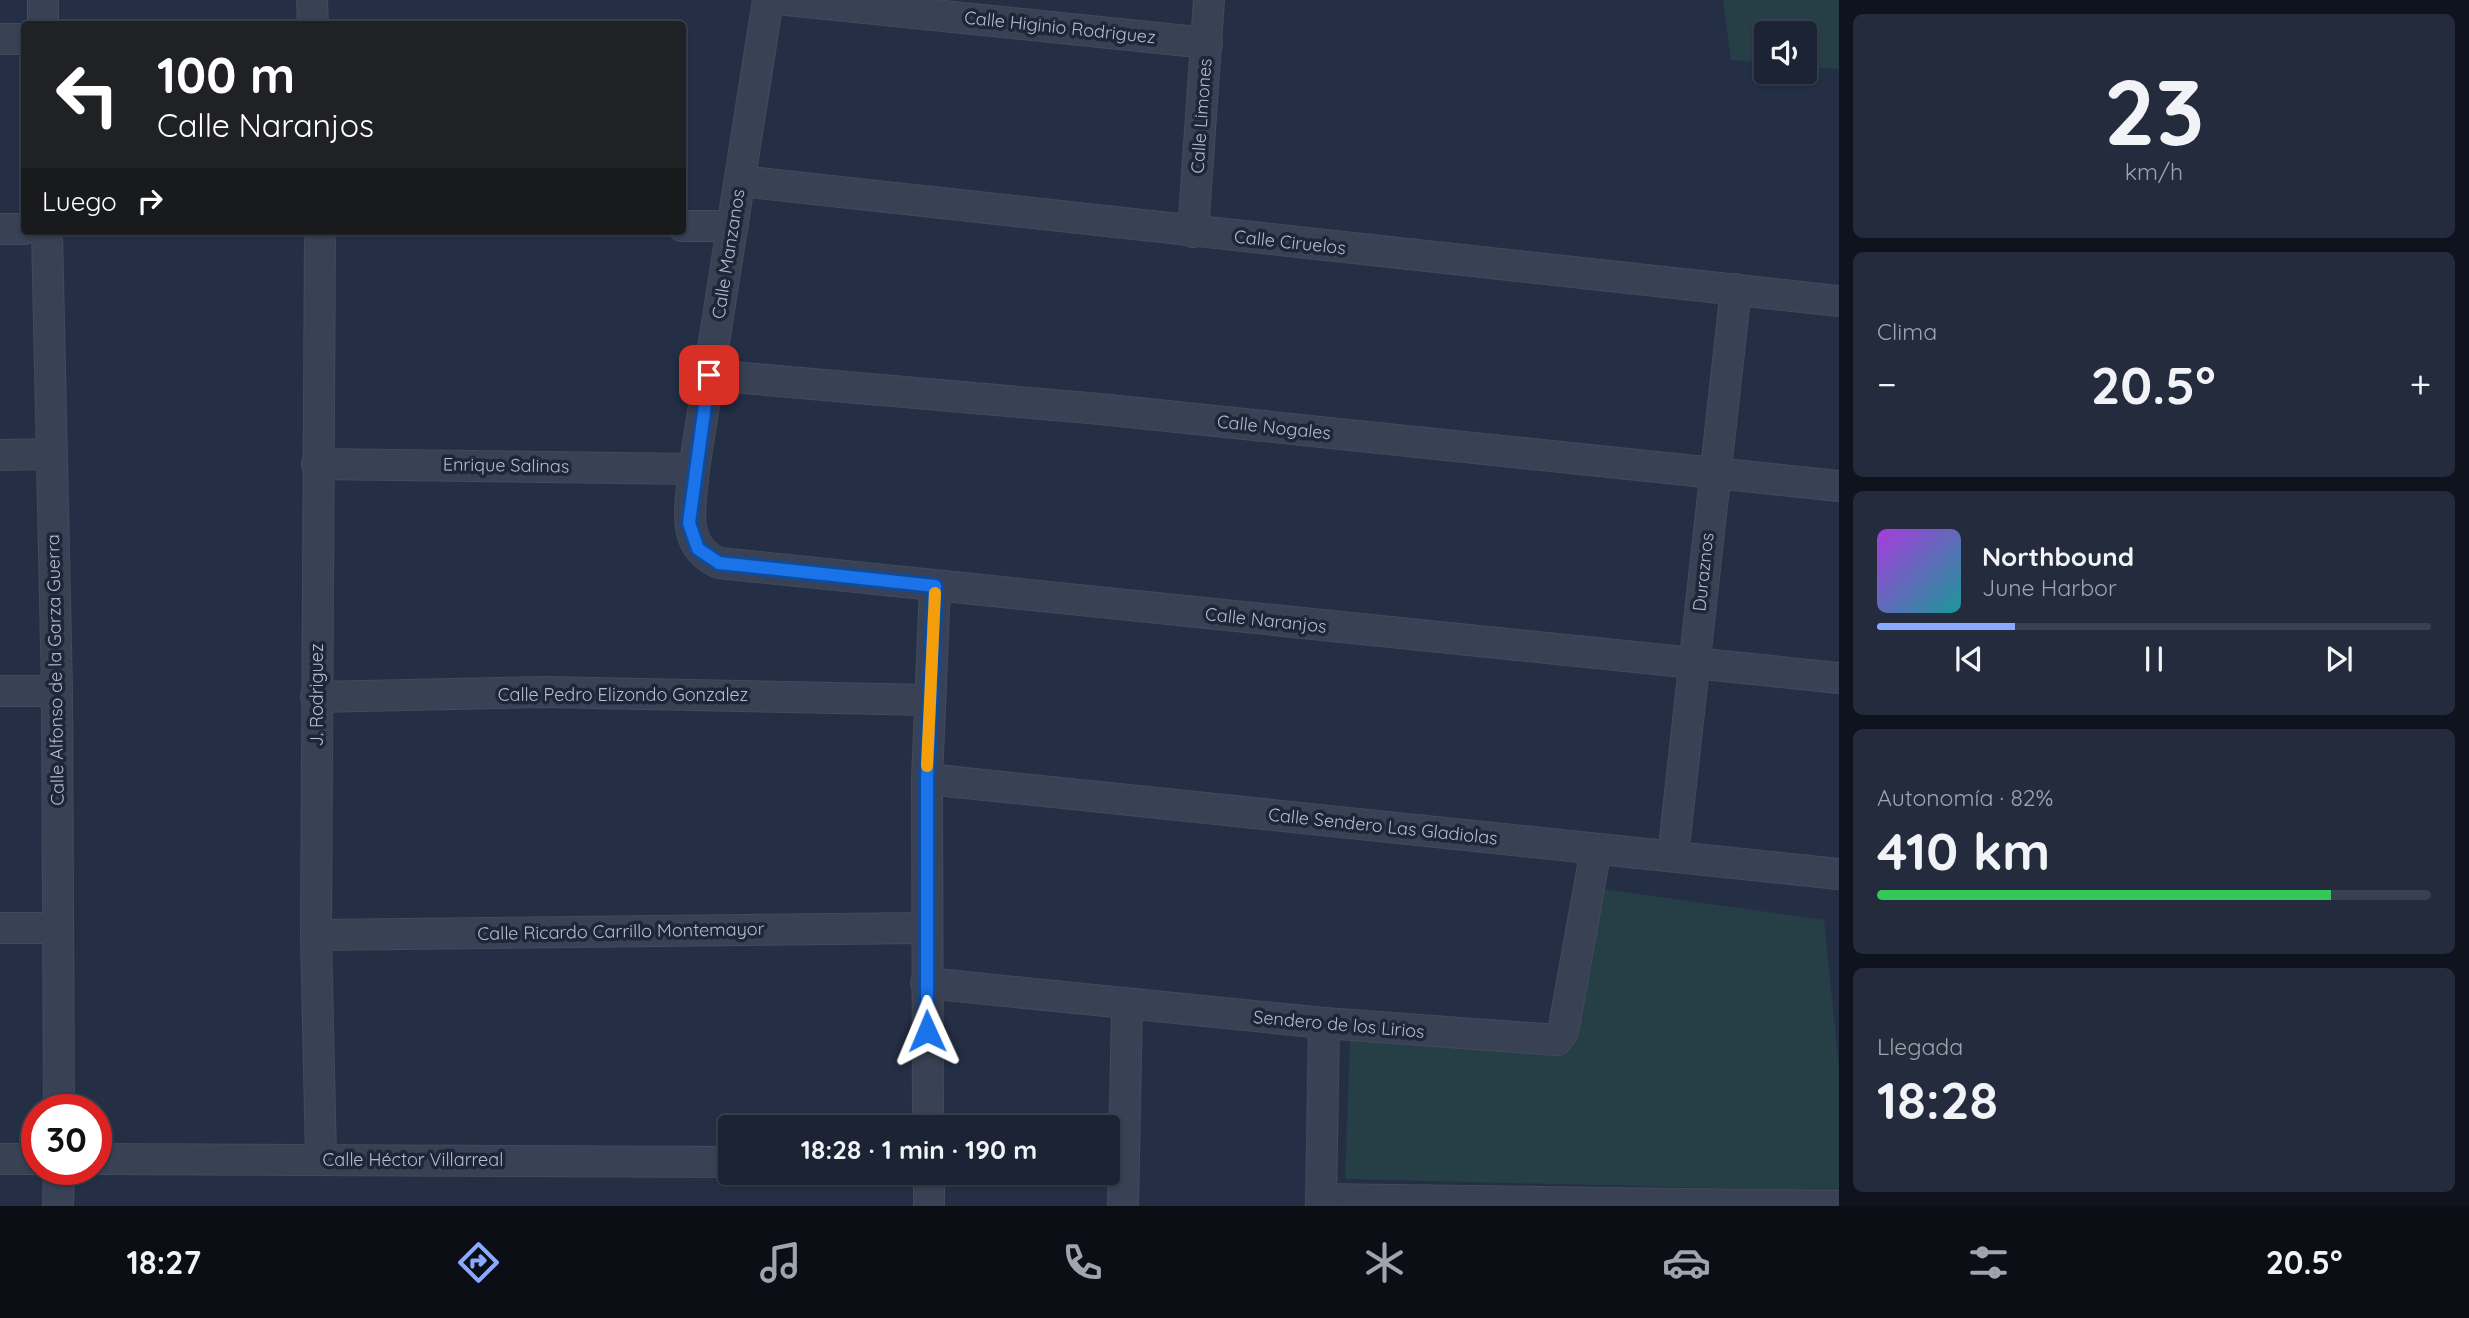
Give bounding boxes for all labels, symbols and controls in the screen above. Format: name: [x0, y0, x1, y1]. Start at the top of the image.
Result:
street label: Calle Higinio Rodriguez: [963, 6, 1157, 48]
map controls: [1754, 21, 1817, 84]
button: sound: [1754, 21, 1817, 84]
text: 100 m: [157, 44, 295, 105]
icon: left: [42, 49, 133, 140]
text: 23: [2104, 54, 2204, 168]
street label: Calle Limones: [1185, 58, 1217, 174]
text: Calle Naranjos: [157, 105, 374, 145]
text: km/h: [2125, 157, 2183, 186]
icon: right: [131, 182, 169, 220]
text: Luego: [42, 185, 117, 218]
street label: Calle Manzanos: [706, 187, 750, 321]
street label: Calle Ciruelos: [1233, 225, 1347, 259]
text: Clima: [1877, 317, 1937, 346]
pin: [679, 345, 739, 405]
text: 20.5°: [2091, 352, 2216, 417]
icon: arrive: [690, 356, 728, 394]
text: −: [1877, 360, 1897, 408]
text: +: [2410, 360, 2431, 408]
street label: Calle Nogales: [1216, 410, 1332, 444]
street label: Enrique Salinas: [443, 452, 569, 478]
street label: Duraznos: [1687, 531, 1719, 613]
street label: Calle Alfonso de la Garza Guerra: [41, 534, 69, 806]
text: Northbound: [1982, 540, 2134, 573]
text: June Harbor: [1982, 573, 2117, 602]
street label: Calle Naranjos: [1204, 602, 1328, 638]
icon: previous: [1950, 640, 1988, 678]
icon: pause: [2135, 640, 2173, 678]
icon: next: [2320, 640, 2358, 678]
street label: J. Rodriguez: [305, 643, 328, 747]
street label: Calle Pedro Elizondo Gonzalez: [498, 683, 748, 706]
text: Autonomía · 82%: [1877, 783, 2053, 812]
street label: Calle Sendero Las Gladiolas: [1267, 803, 1499, 849]
text: 410 km: [1877, 818, 2050, 883]
street label: Calle Ricardo Carrillo Montemayor: [477, 917, 765, 945]
position arrow: [890, 994, 964, 1068]
street label: Sendero de los Lirios: [1252, 1005, 1426, 1043]
text: Llegada: [1877, 1032, 1963, 1061]
text: 18:28: [1877, 1067, 1998, 1132]
speed limit sign: 30: [21, 1094, 112, 1185]
text: 18:28 · 1 min · 190 m: [801, 1133, 1037, 1166]
street label: Calle Héctor Villarreal: [323, 1148, 503, 1171]
icon: directions: [454, 1238, 503, 1287]
icon: music: [756, 1238, 805, 1287]
icon: phone: [1058, 1238, 1107, 1287]
icon: climate: [1360, 1238, 1409, 1287]
icon: car: [1662, 1238, 1711, 1287]
icon: filters: [1964, 1238, 2013, 1287]
text: 18:27: [126, 1242, 201, 1282]
text: 20.5°: [2266, 1242, 2342, 1282]

